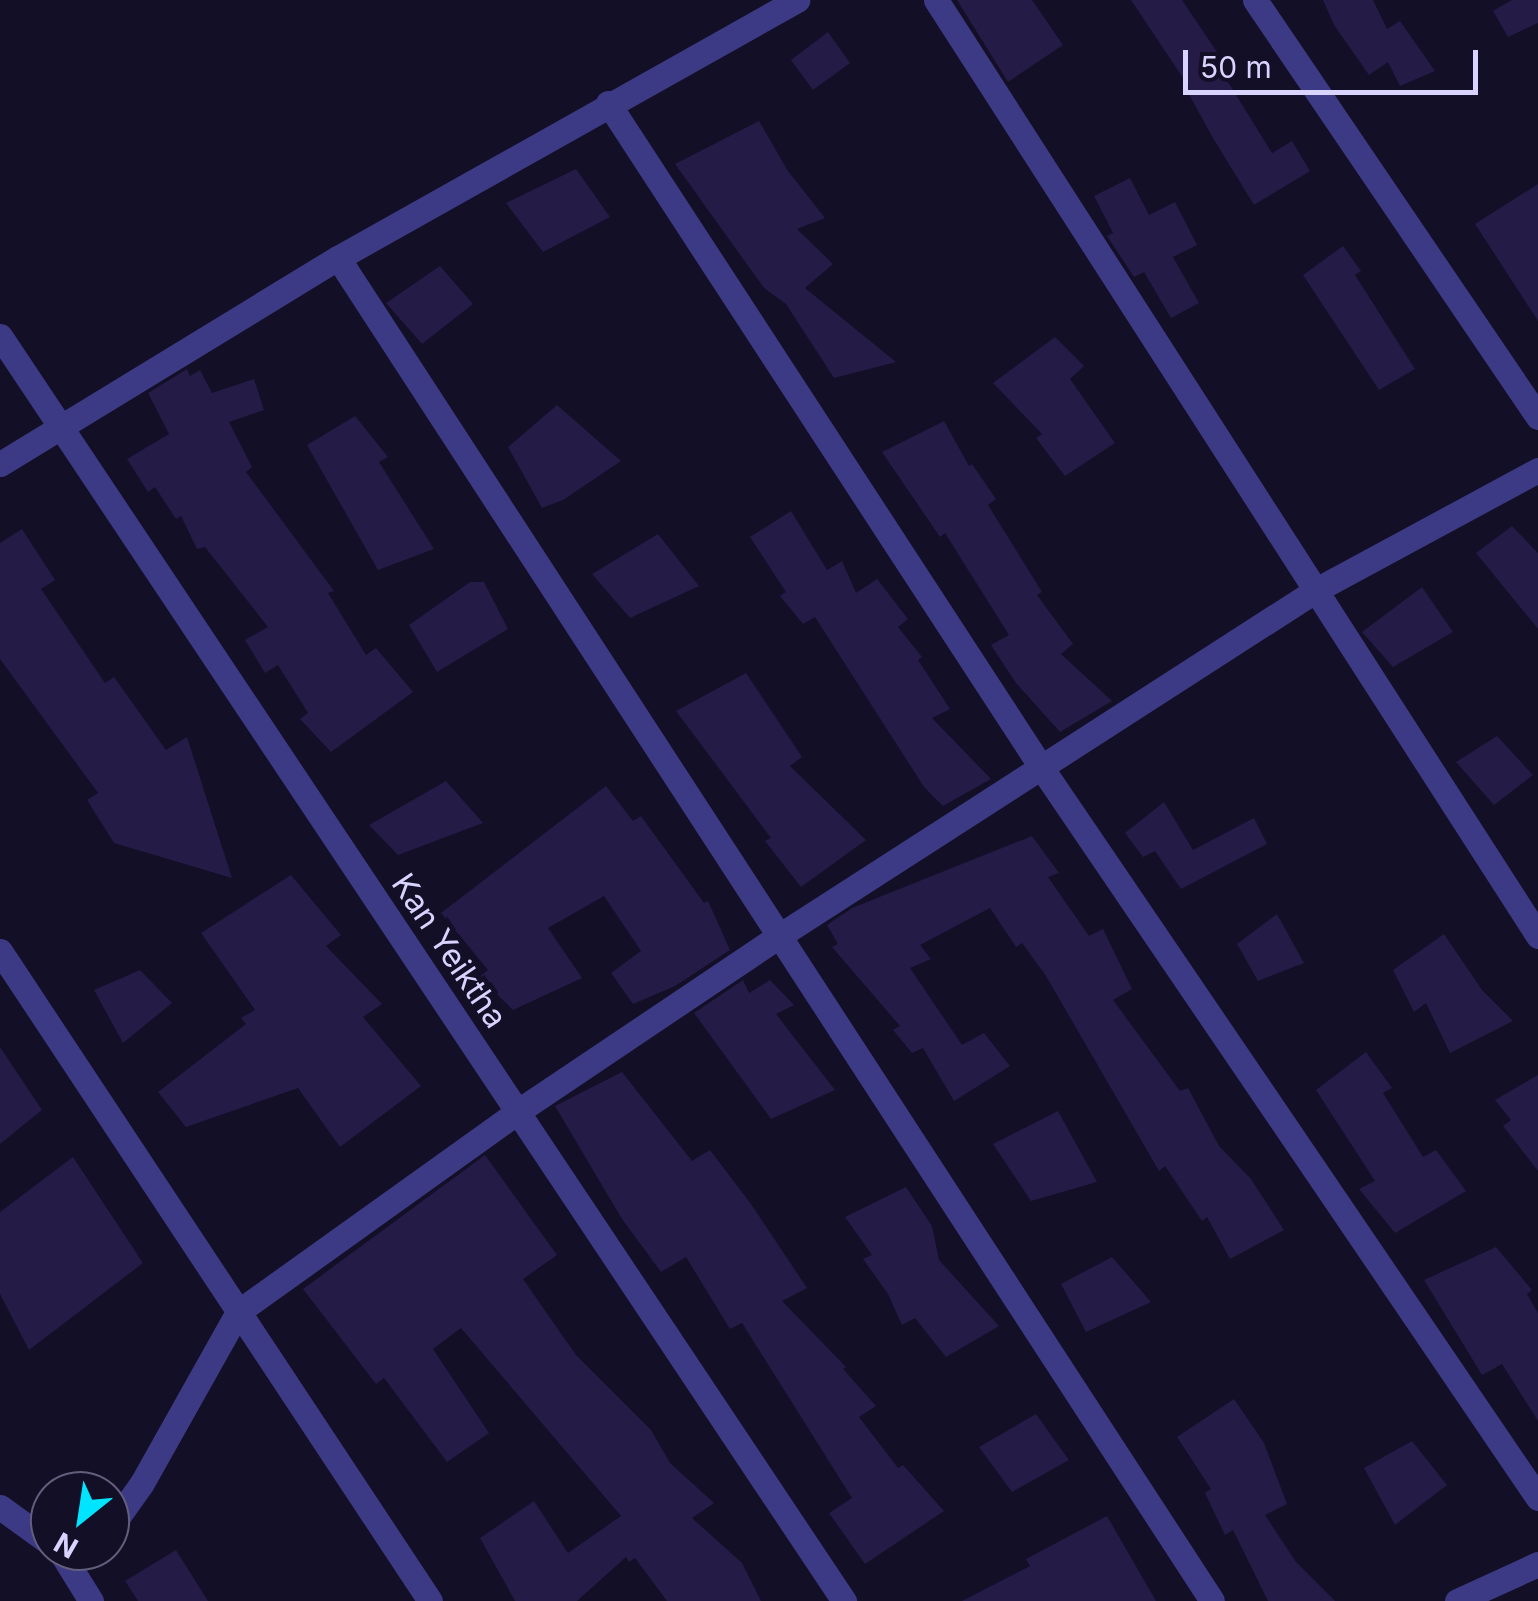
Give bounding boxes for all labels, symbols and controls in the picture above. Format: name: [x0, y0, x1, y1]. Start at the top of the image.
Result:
scale bar: [1188, 30, 1483, 92]
text: 50 m: [1200, 49, 1272, 85]
street label: Kan Yeiktha: [383, 866, 515, 1036]
north arrow: [30, 1471, 130, 1571]
text: N: [48, 1525, 84, 1565]

